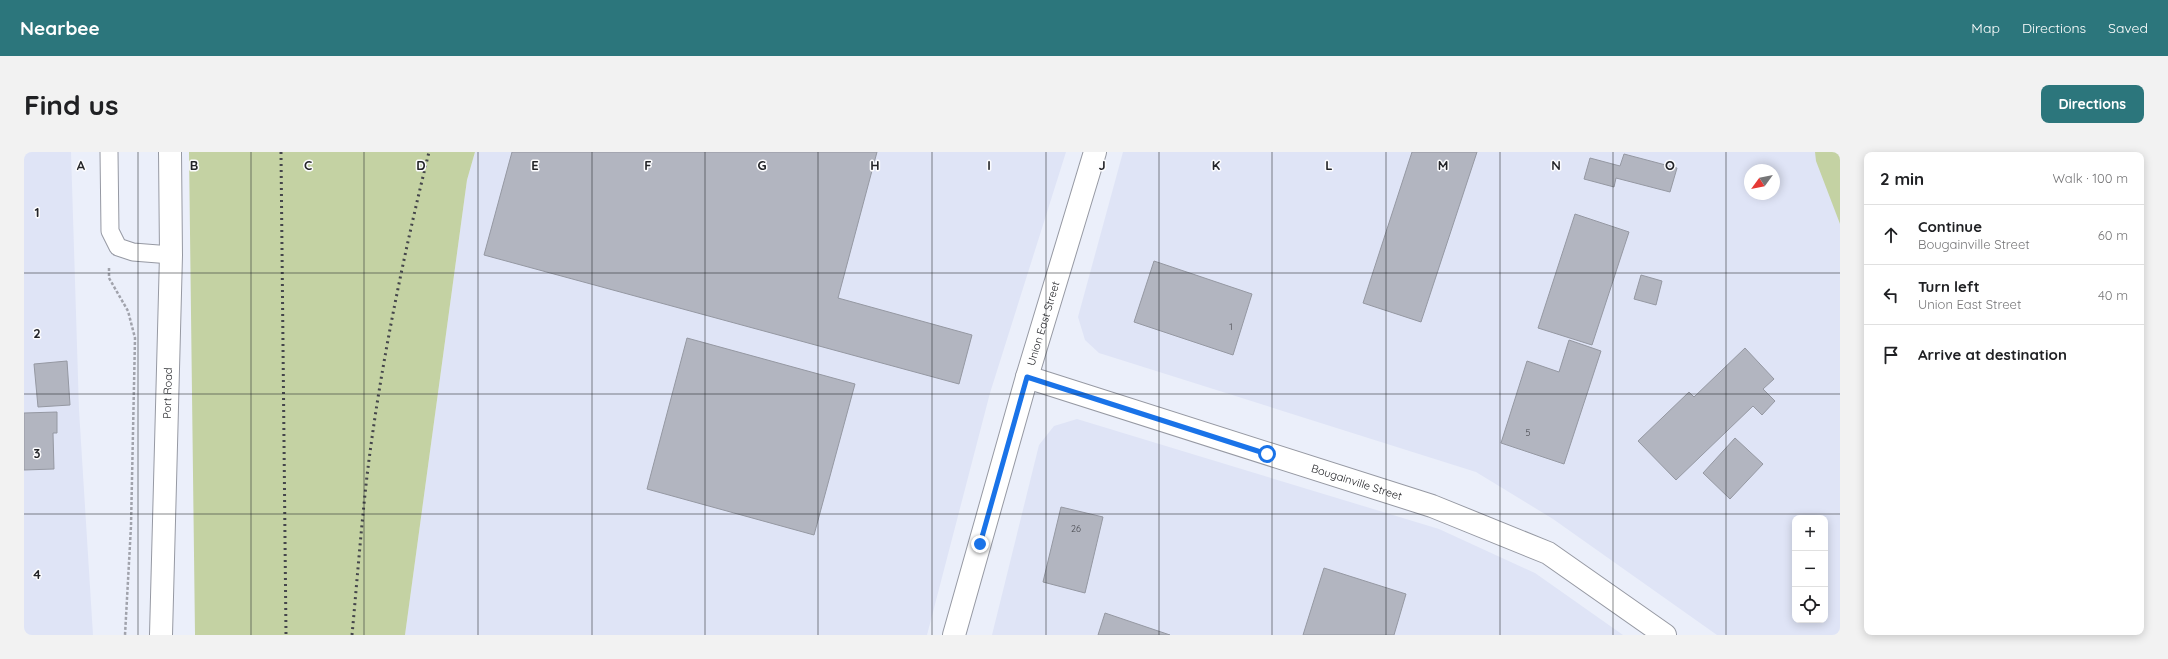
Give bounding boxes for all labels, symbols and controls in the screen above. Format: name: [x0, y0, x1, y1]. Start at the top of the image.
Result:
text: Nearbee: [20, 16, 100, 40]
text: Map: [1971, 19, 2000, 37]
text: Directions: [2022, 19, 2086, 37]
text: Saved: [2108, 19, 2148, 37]
button: Directions: [2041, 85, 2144, 123]
text: Find us: [24, 87, 118, 122]
text: A: [77, 157, 86, 173]
text: B: [190, 157, 198, 173]
text: C: [304, 157, 312, 173]
text: D: [416, 157, 426, 173]
text: E: [531, 157, 539, 173]
text: F: [644, 157, 652, 173]
text: G: [757, 157, 767, 173]
text: H: [870, 157, 880, 173]
text: I: [987, 157, 991, 173]
text: J: [1098, 157, 1106, 173]
text: K: [1212, 157, 1221, 173]
text: L: [1325, 157, 1333, 173]
text: M: [1438, 157, 1448, 173]
text: N: [1551, 157, 1561, 173]
text: O: [1665, 157, 1675, 173]
north arrow: [1744, 164, 1780, 200]
text: 2 min: [1880, 168, 1924, 189]
text: Walk · 100 m: [2052, 170, 2128, 186]
text: 1: [34, 204, 40, 220]
text: Continue: [1918, 217, 1982, 236]
icon: ahead: [1880, 224, 1902, 246]
text: 60 m: [2098, 227, 2128, 243]
text: Bougainville Street: [1918, 236, 2030, 252]
text: Turn left: [1918, 277, 1980, 296]
street label: Union East Street: [1024, 279, 1063, 367]
icon: left: [1880, 284, 1902, 306]
text: 40 m: [2098, 287, 2128, 303]
text: Union East Street: [1918, 296, 2021, 312]
house number: 1: [1229, 321, 1233, 332]
text: 2: [33, 325, 41, 341]
icon: arrive: [1880, 344, 1902, 366]
text: Arrive at destination: [1918, 345, 2067, 364]
street label: Port Road: [160, 367, 175, 419]
house number: 5: [1526, 427, 1531, 438]
text: 3: [34, 445, 41, 461]
route start: [1258, 445, 1276, 463]
street label: Bougainville Street: [1309, 461, 1404, 503]
map controls: [1792, 515, 1828, 623]
button: +: [1792, 515, 1828, 551]
house number: 26: [1071, 523, 1081, 534]
route end: [971, 535, 989, 553]
button: −: [1792, 551, 1828, 587]
text: 4: [33, 566, 41, 582]
button: locate: [1792, 587, 1828, 623]

